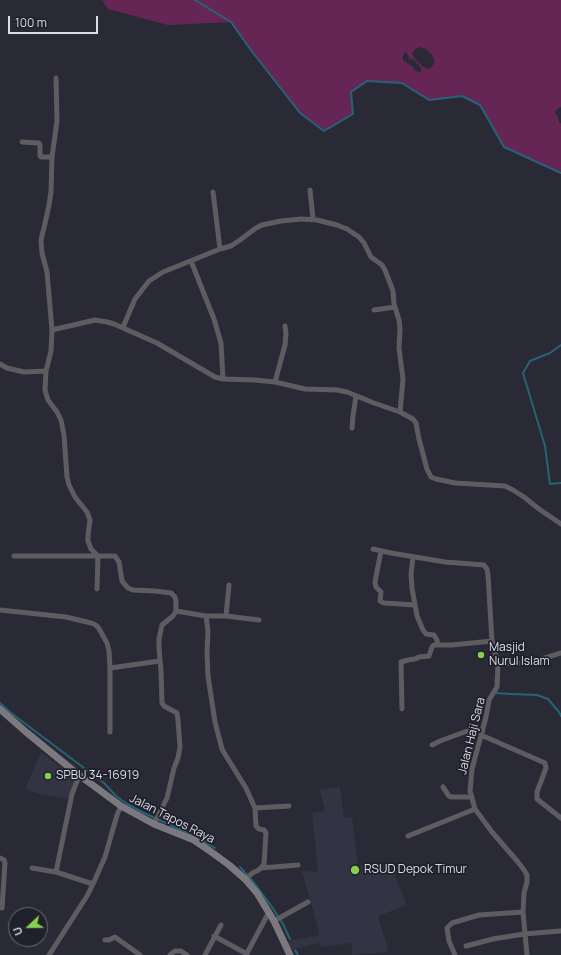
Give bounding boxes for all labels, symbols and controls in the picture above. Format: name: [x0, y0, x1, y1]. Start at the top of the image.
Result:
scale bar: [10, 8, 100, 34]
text: 100 m: [15, 14, 47, 31]
place label: Masjid Nurul Islam: [489, 641, 550, 669]
marker: Masjid Nurul Islam: [476, 650, 486, 660]
street label: Jalan Haji Sara: [455, 696, 489, 776]
place label: SPBU 34-16919: [56, 769, 139, 783]
marker: SPBU 34-16919: [43, 771, 53, 781]
street label: Jalan Tapos Raya: [127, 791, 217, 847]
place label: RSUD Depok Timur: [364, 863, 467, 877]
marker: RSUD Depok Timur: [349, 864, 361, 876]
north arrow: [8, 907, 48, 947]
text: U: [9, 925, 26, 938]

